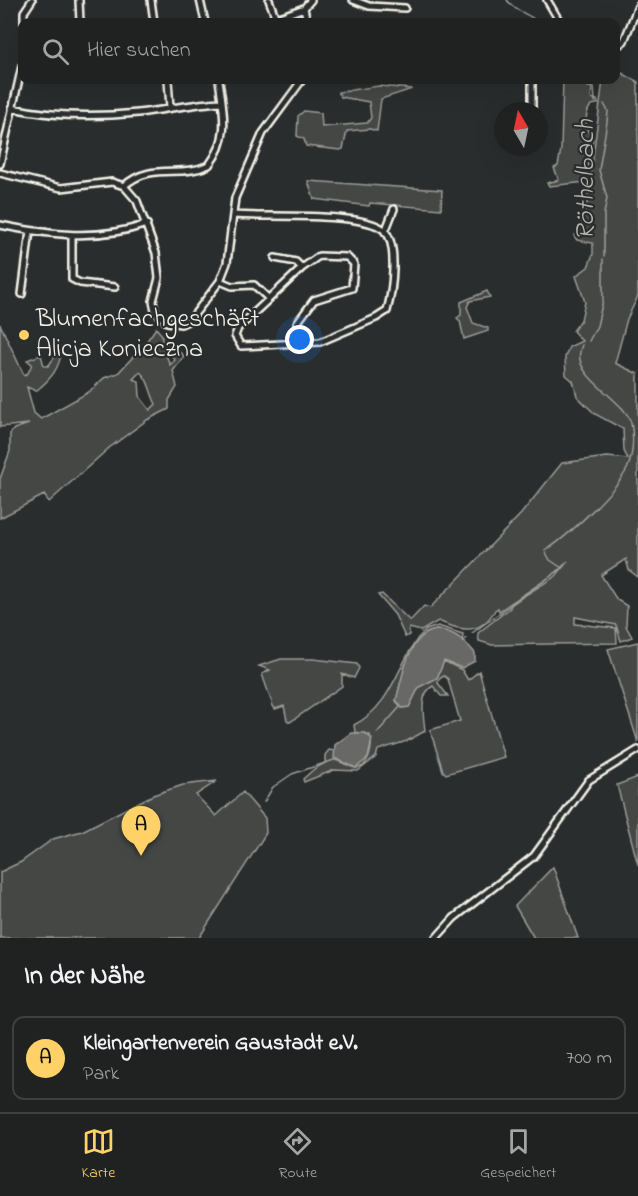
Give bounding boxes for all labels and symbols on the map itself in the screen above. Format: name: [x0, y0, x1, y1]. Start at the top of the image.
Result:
north arrow: [494, 102, 548, 156]
water label: Röthelbach: [567, 118, 606, 241]
place label: Blumenfachgeschäft Alicja Konieczna: [35, 301, 259, 369]
your location: [285, 325, 314, 354]
marker: Blumenfachgeschäft Alicja Konieczna: [17, 328, 31, 342]
pin: A: [122, 806, 160, 856]

